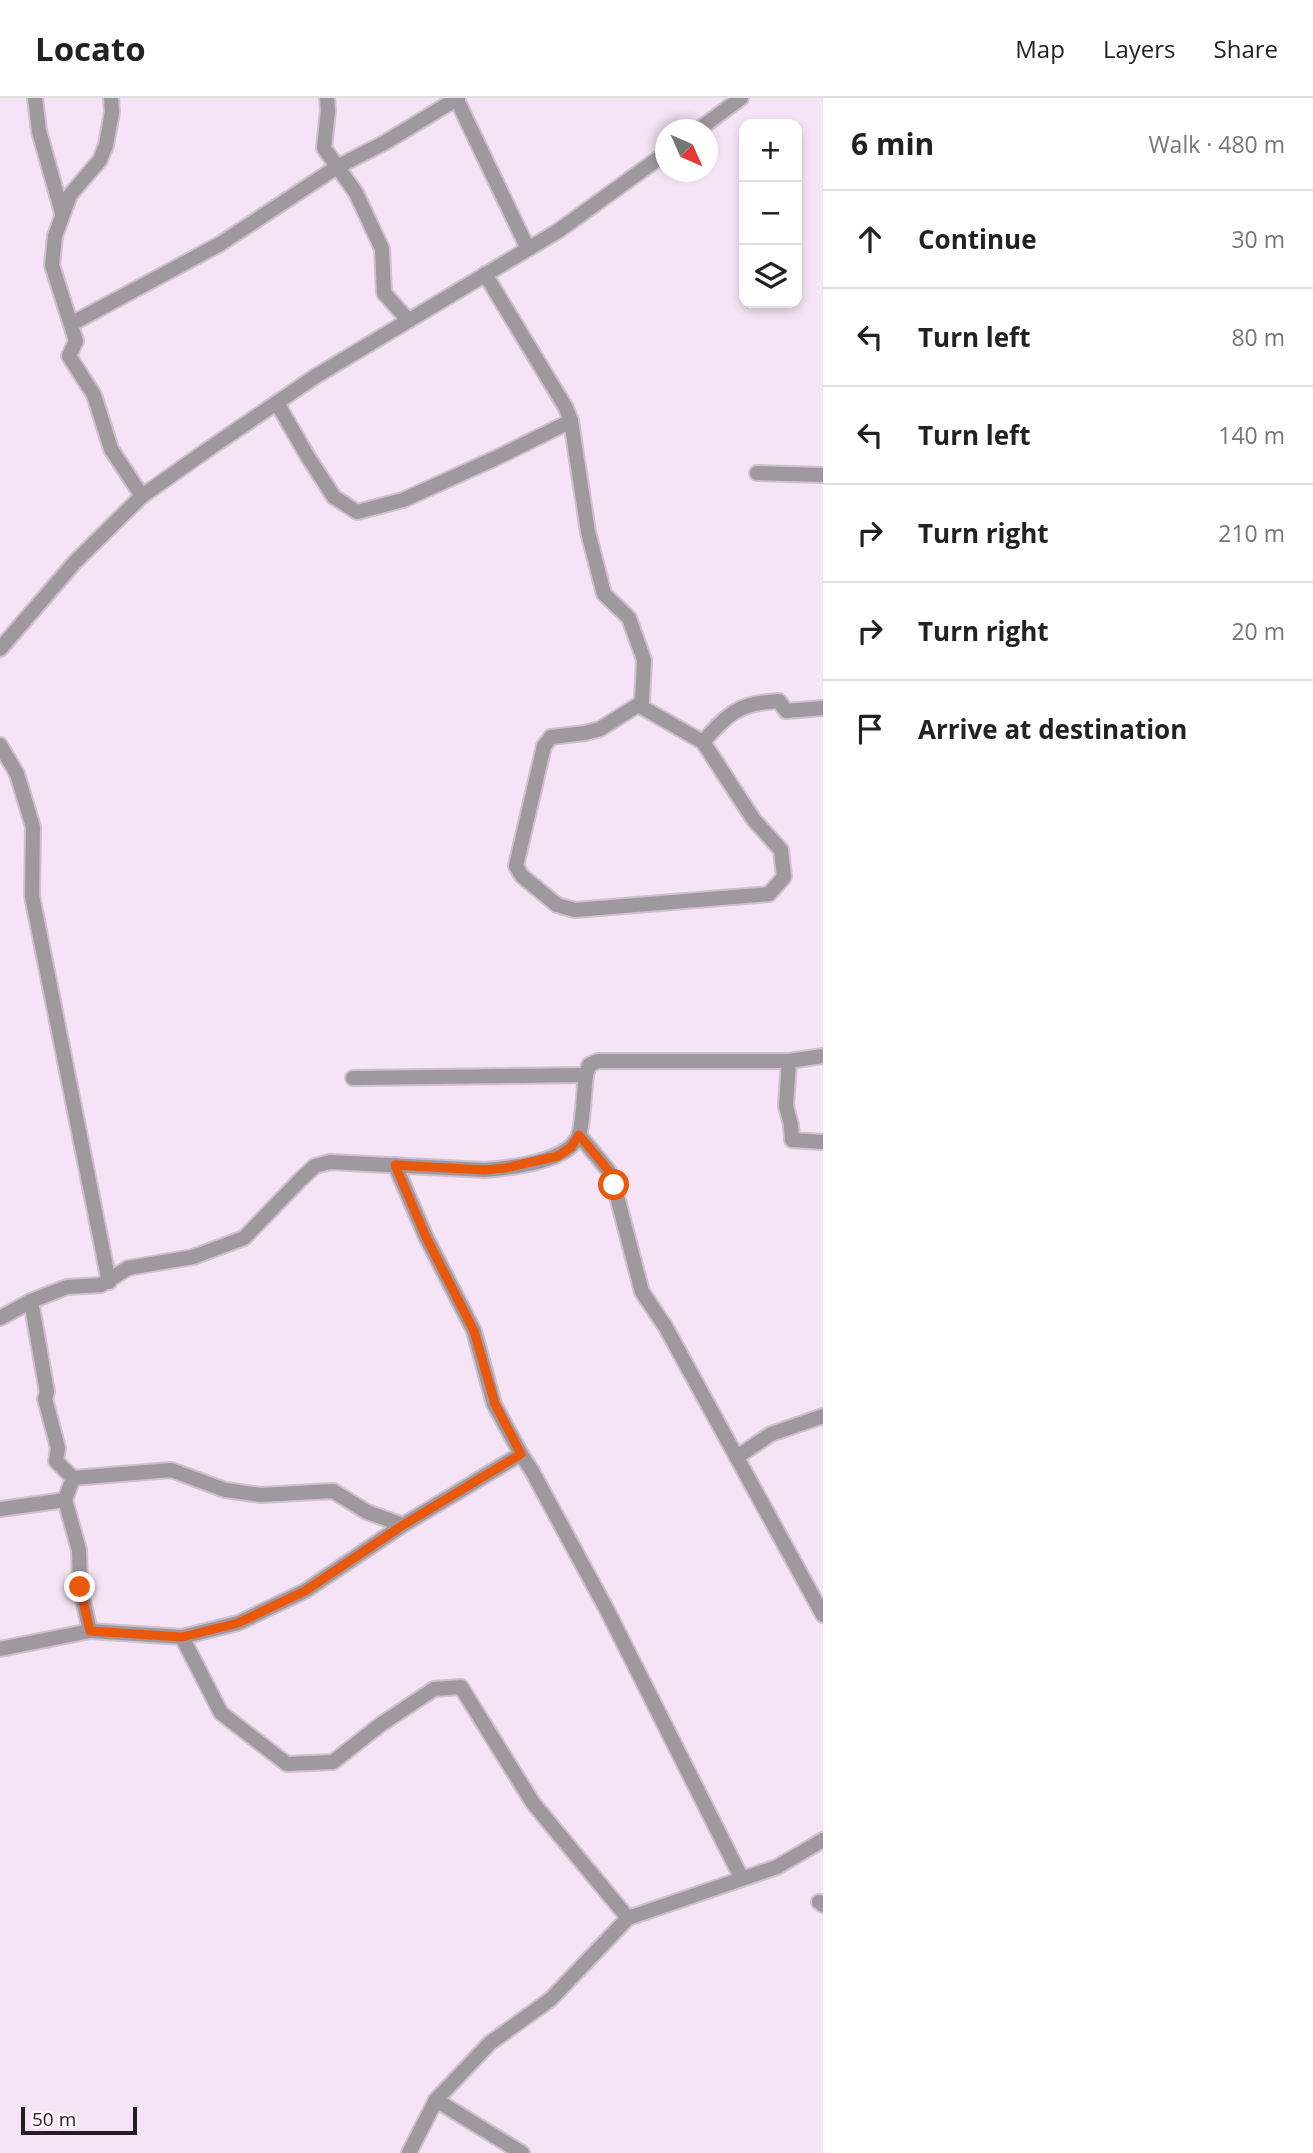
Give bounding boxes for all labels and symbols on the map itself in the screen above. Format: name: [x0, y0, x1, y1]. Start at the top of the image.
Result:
north arrow: [655, 119, 718, 182]
route start: [598, 1169, 629, 1200]
route end: [64, 1571, 95, 1602]
scale bar: [21, 2104, 136, 2136]

